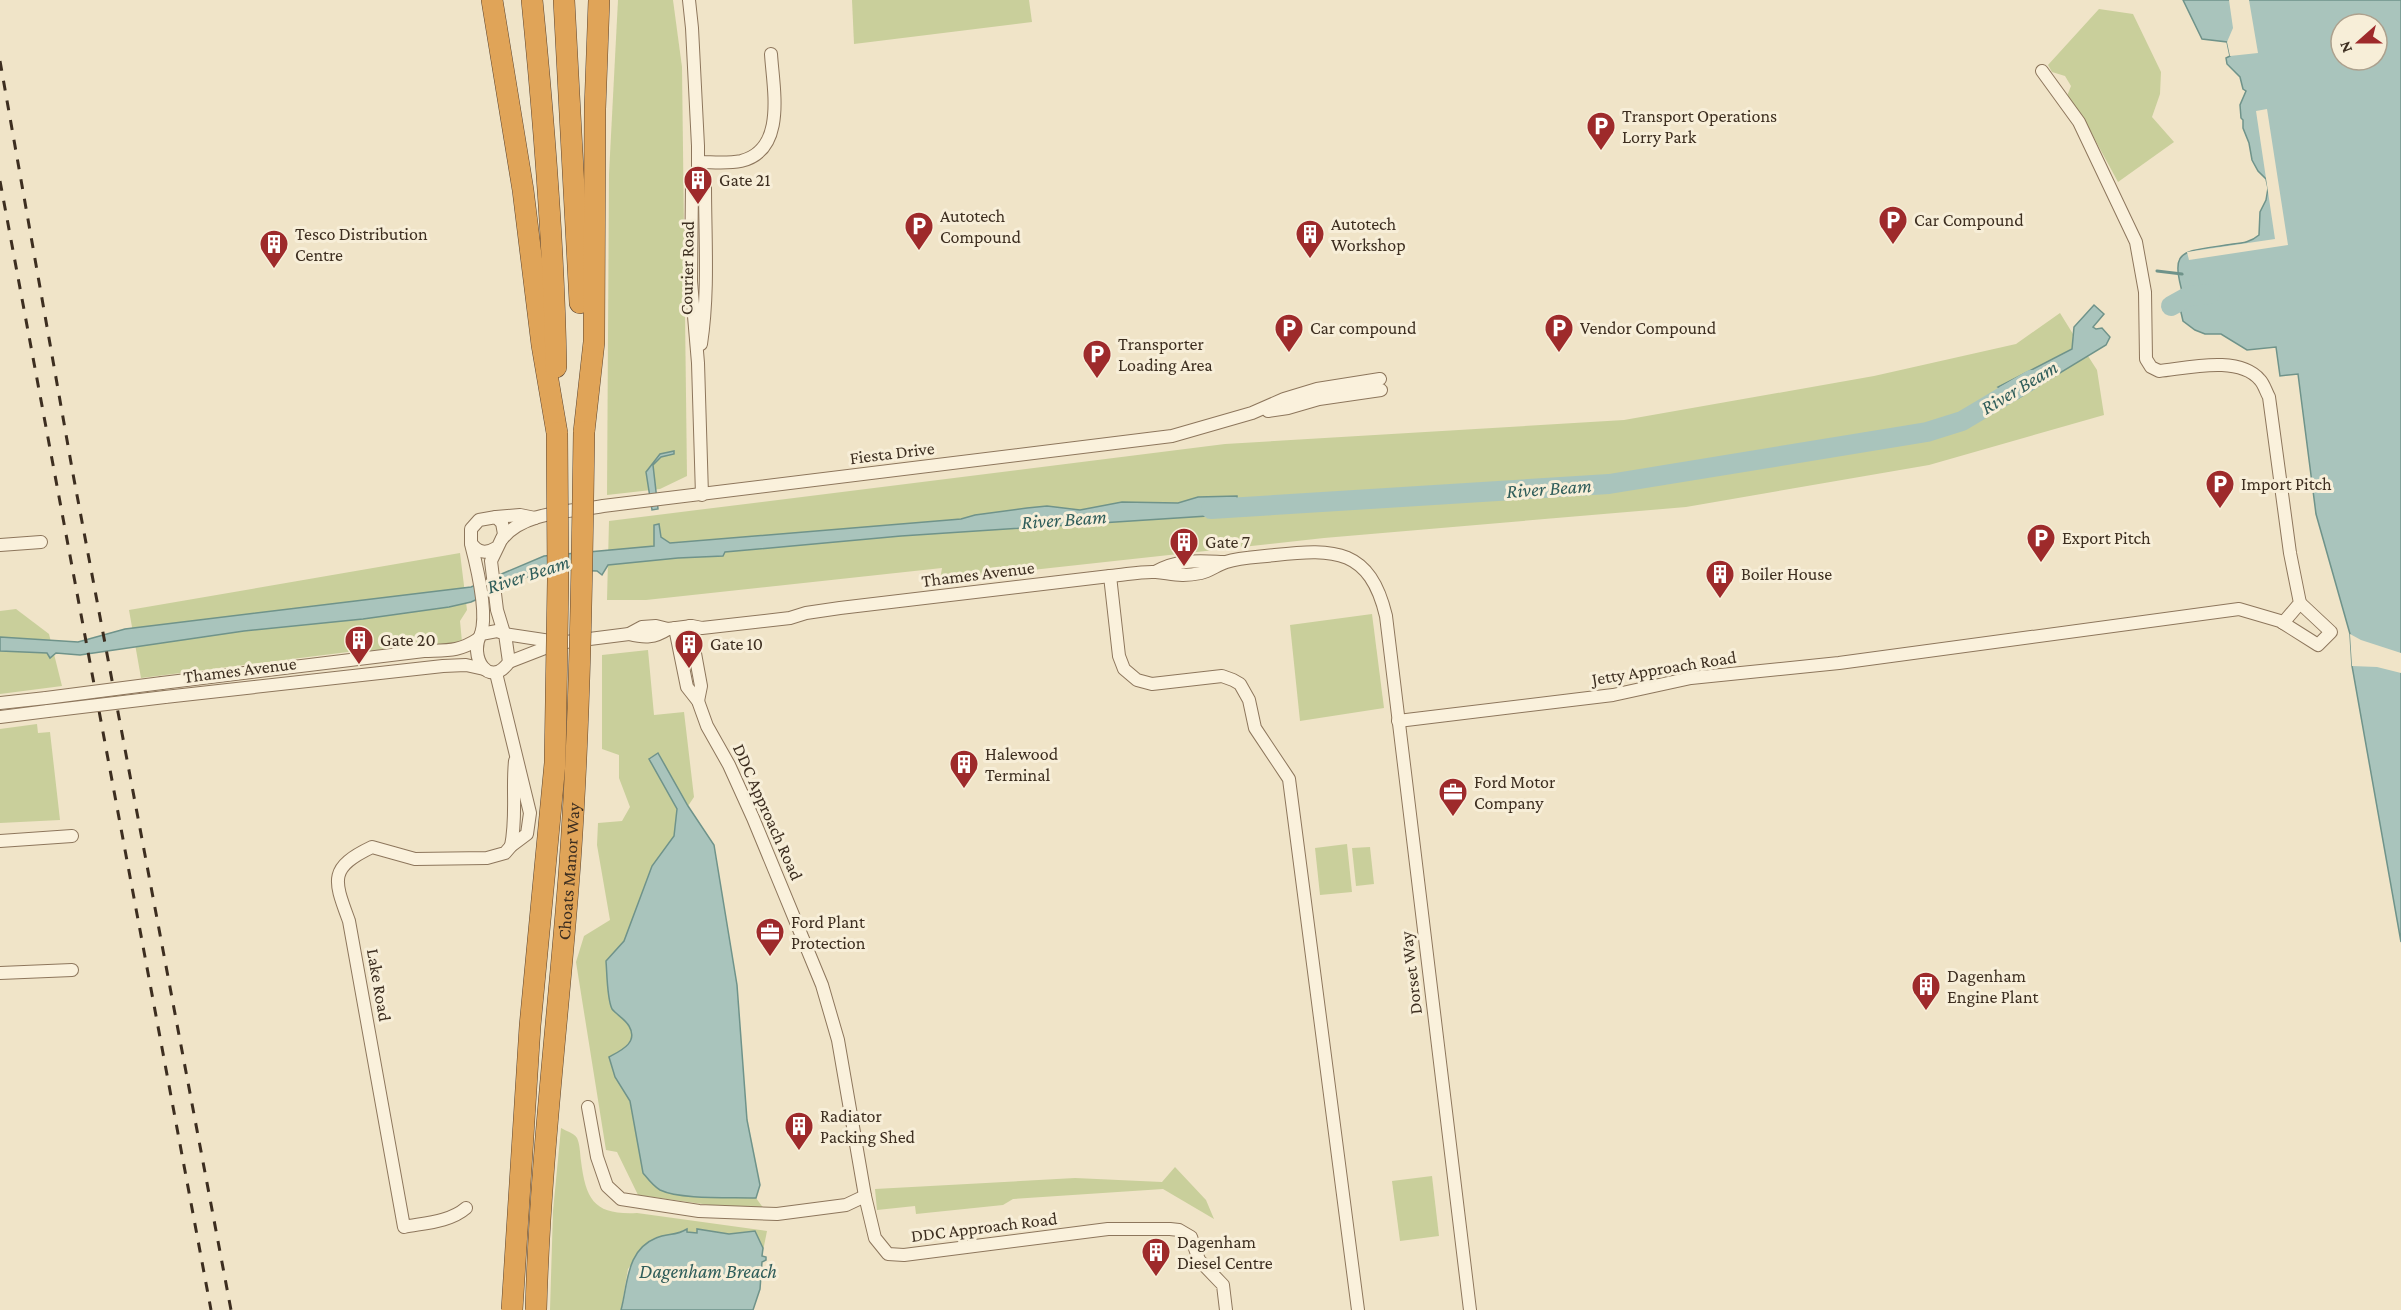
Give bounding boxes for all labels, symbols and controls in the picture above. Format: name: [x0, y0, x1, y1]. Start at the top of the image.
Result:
north arrow: [2329, 12, 2389, 72]
text: N: [2336, 39, 2355, 55]
place label: Transport Operations Lorry Park: [1622, 106, 1777, 147]
parking icon: Transport Operations Lorry Park: [1585, 110, 1617, 152]
building icon: Gate 21: [682, 164, 714, 206]
place label: Gate 21: [719, 170, 770, 190]
parking icon: Car Compound: [1877, 204, 1909, 246]
place label: Autotech Compound: [940, 206, 1022, 247]
parking icon: Autotech Compound: [903, 210, 935, 252]
place label: Car Compound: [1914, 210, 2024, 230]
place label: Autotech Workshop: [1331, 214, 1406, 255]
building icon: Autotech Workshop: [1294, 218, 1326, 260]
street label: Courier Road: [676, 220, 698, 315]
place label: Tesco Distribution Centre: [295, 224, 428, 265]
building icon: Tesco Distribution Centre: [258, 228, 290, 270]
parking icon: Car compound: [1273, 312, 1305, 354]
parking icon: Vendor Compound: [1543, 312, 1575, 354]
place label: Car compound: [1310, 318, 1417, 338]
place label: Vendor Compound: [1580, 318, 1717, 338]
place label: Transporter Loading Area: [1118, 334, 1213, 375]
parking icon: Transporter Loading Area: [1081, 338, 1113, 380]
water label: River Beam: [1977, 356, 2061, 418]
street label: Fiesta Drive: [849, 438, 936, 468]
parking icon: Import Pitch: [2204, 468, 2236, 510]
water label: River Beam: [1506, 474, 1592, 502]
place label: Import Pitch: [2241, 474, 2332, 494]
water label: River Beam: [1021, 505, 1107, 533]
parking icon: Export Pitch: [2025, 522, 2057, 564]
building icon: Gate 7: [1168, 526, 1200, 568]
place label: Export Pitch: [2062, 528, 2151, 548]
place label: Gate 7: [1205, 532, 1250, 552]
water label: River Beam: [484, 550, 572, 598]
street label: Thames Avenue: [920, 557, 1036, 591]
building icon: Boiler House: [1704, 558, 1736, 600]
place label: Boiler House: [1741, 564, 1832, 584]
building icon: Gate 20: [343, 624, 375, 666]
building icon: Gate 10: [673, 628, 705, 670]
place label: Gate 20: [380, 630, 436, 650]
place label: Gate 10: [710, 634, 763, 654]
street label: Jetty Approach Road: [1588, 647, 1738, 690]
street label: Thames Avenue: [182, 653, 298, 687]
street label: DDC Approach Road: [729, 741, 807, 884]
place label: Halewood Terminal: [985, 744, 1059, 785]
building icon: Halewood Terminal: [948, 748, 980, 790]
place label: Ford Motor Company: [1474, 772, 1556, 813]
office icon: Ford Motor Company: [1437, 776, 1469, 818]
street label: Choats Manor Way: [554, 801, 584, 941]
place label: Ford Plant Protection: [791, 912, 866, 953]
office icon: Ford Plant Protection: [754, 916, 786, 958]
street label: Dorset Way: [1396, 930, 1426, 1016]
street label: Lake Road: [363, 947, 395, 1023]
place label: Dagenham Engine Plant: [1947, 966, 2040, 1007]
building icon: Dagenham Engine Plant: [1910, 970, 1942, 1012]
place label: Radiator Packing Shed: [820, 1106, 916, 1147]
building icon: Radiator Packing Shed: [783, 1110, 815, 1152]
street label: DDC Approach Road: [910, 1208, 1059, 1246]
place label: Dagenham Diesel Centre: [1177, 1232, 1273, 1273]
building icon: Dagenham Diesel Centre: [1140, 1236, 1172, 1278]
water label: Dagenham Breach: [639, 1260, 777, 1283]

